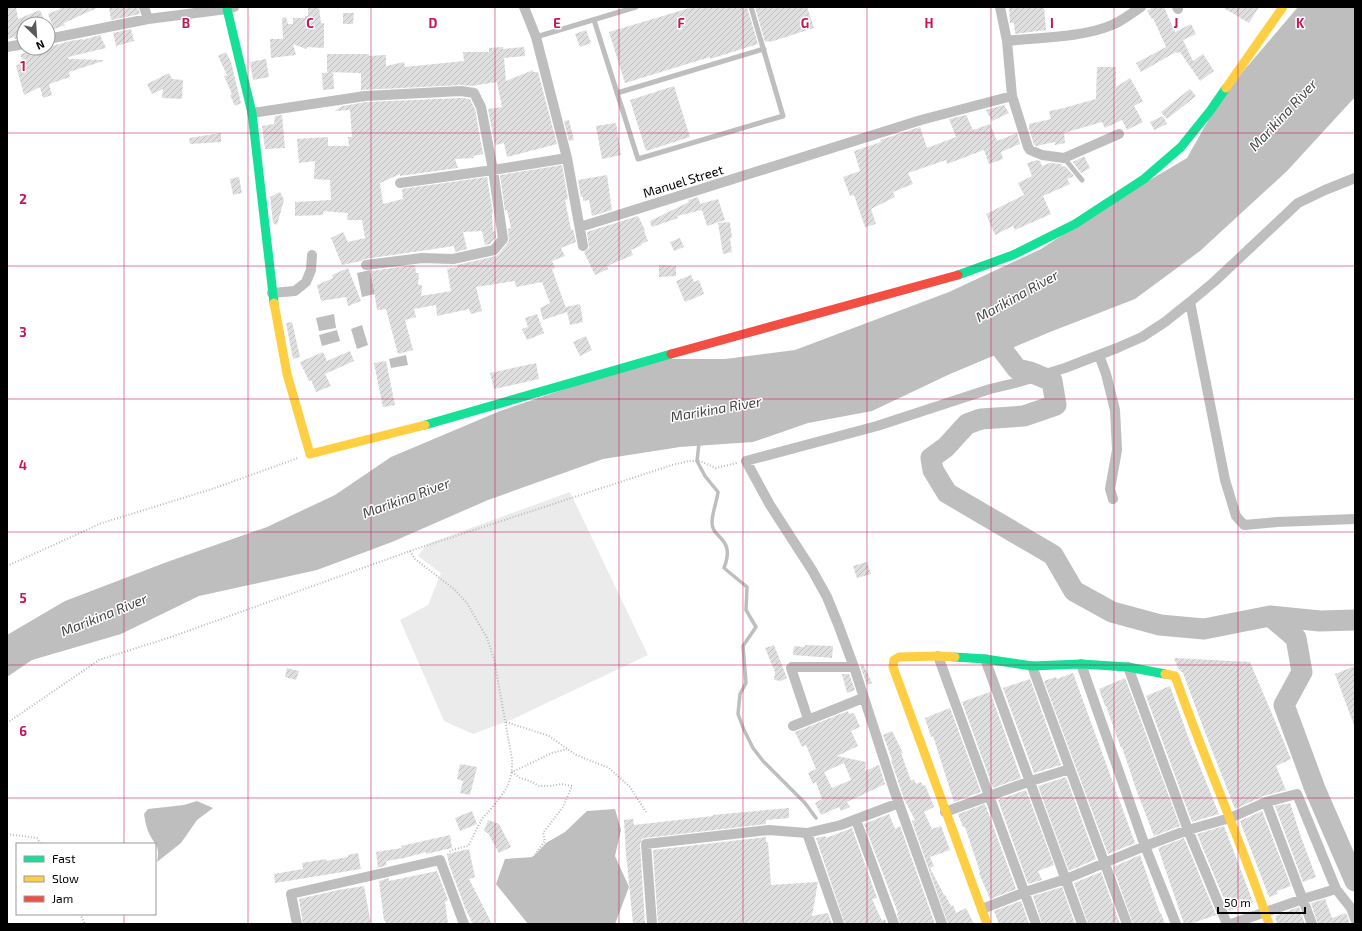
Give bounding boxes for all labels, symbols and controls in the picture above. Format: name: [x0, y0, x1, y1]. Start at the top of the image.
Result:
text: B: [182, 15, 190, 31]
text: C: [306, 15, 314, 31]
text: D: [429, 15, 438, 31]
text: E: [553, 15, 561, 31]
text: F: [677, 15, 685, 31]
text: G: [801, 15, 809, 31]
text: H: [925, 15, 934, 31]
text: I: [1050, 15, 1054, 31]
text: J: [1174, 15, 1178, 31]
text: K: [1296, 15, 1305, 31]
north arrow: [16, 16, 56, 56]
text: N: [34, 38, 47, 53]
text: 1: [20, 58, 26, 74]
water label: Marikina River: [1245, 75, 1320, 154]
street label: Manuel Street: [641, 161, 725, 201]
text: 2: [19, 191, 27, 207]
water label: Marikina River: [972, 266, 1061, 325]
text: 3: [19, 324, 27, 340]
water label: Marikina River: [669, 392, 763, 425]
text: 4: [19, 457, 27, 473]
water label: Marikina River: [360, 474, 452, 521]
water label: Marikina River: [58, 589, 150, 640]
text: 5: [19, 590, 27, 606]
text: 6: [19, 723, 27, 739]
legend: [16, 843, 156, 915]
text: Fast: [52, 851, 76, 865]
text: Slow: [52, 871, 79, 885]
scale bar: [1218, 889, 1305, 915]
text: Jam: [52, 891, 73, 905]
text: 50 m: [1224, 895, 1251, 909]

